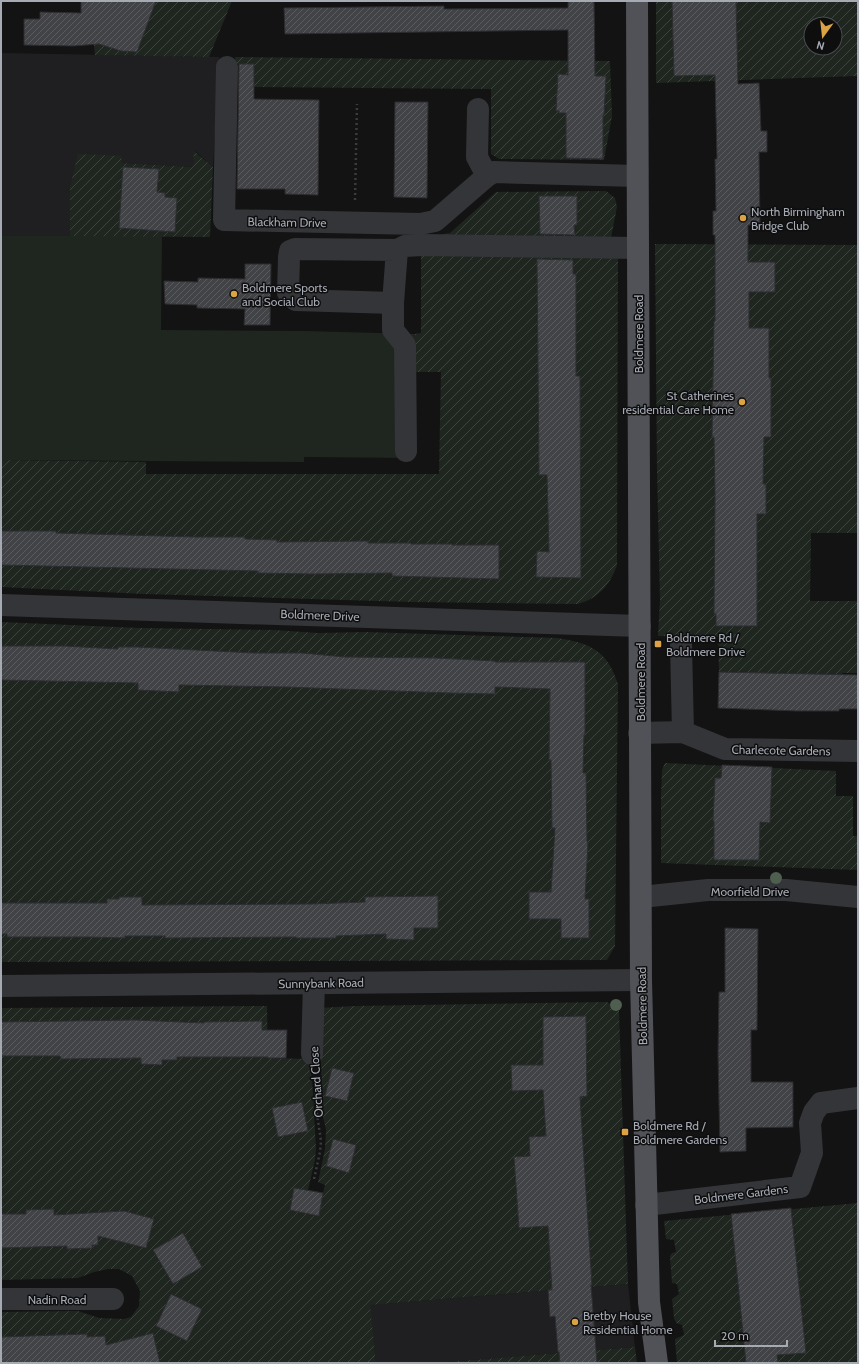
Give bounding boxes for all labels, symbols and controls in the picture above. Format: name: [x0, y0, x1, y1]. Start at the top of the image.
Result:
north arrow: [803, 16, 843, 56]
text: N: [815, 38, 826, 53]
place label: North Birmingham Bridge Club: [751, 204, 845, 233]
marker: North Birmingham Bridge Club: [738, 213, 748, 223]
street label: Blackham Drive: [247, 214, 327, 230]
place label: Boldmere Sports and Social Club: [242, 280, 327, 309]
marker: Boldmere Sports and Social Club: [229, 289, 239, 299]
street label: Boldmere Road: [631, 295, 646, 373]
place label: St Catherines residential Care Home: [622, 388, 734, 417]
marker: St Catherines residential Care Home: [737, 397, 747, 407]
street label: Boldmere Drive: [280, 606, 360, 624]
place label: Boldmere Rd / Boldmere Drive: [666, 630, 745, 659]
marker: Boldmere Rd / Boldmere Drive: [653, 639, 663, 649]
street label: Boldmere Road: [633, 643, 648, 721]
street label: Charlecote Gardens: [731, 742, 831, 758]
street label: Moorfield Drive: [711, 884, 789, 899]
street label: Boldmere Road: [634, 967, 650, 1045]
street label: Sunnybank Road: [278, 975, 364, 991]
street label: Orchard Close: [306, 1046, 326, 1118]
place label: Boldmere Rd / Boldmere Gardens: [633, 1118, 727, 1147]
marker: Boldmere Rd / Boldmere Gardens: [620, 1127, 630, 1137]
street label: Boldmere Gardens: [693, 1181, 789, 1207]
street label: Nadin Road: [28, 1292, 86, 1307]
place label: Bretby House Residential Home: [583, 1308, 673, 1337]
marker: Bretby House Residential Home: [570, 1317, 580, 1327]
scale bar: [715, 1322, 787, 1348]
text: 20 m: [721, 1328, 749, 1343]

